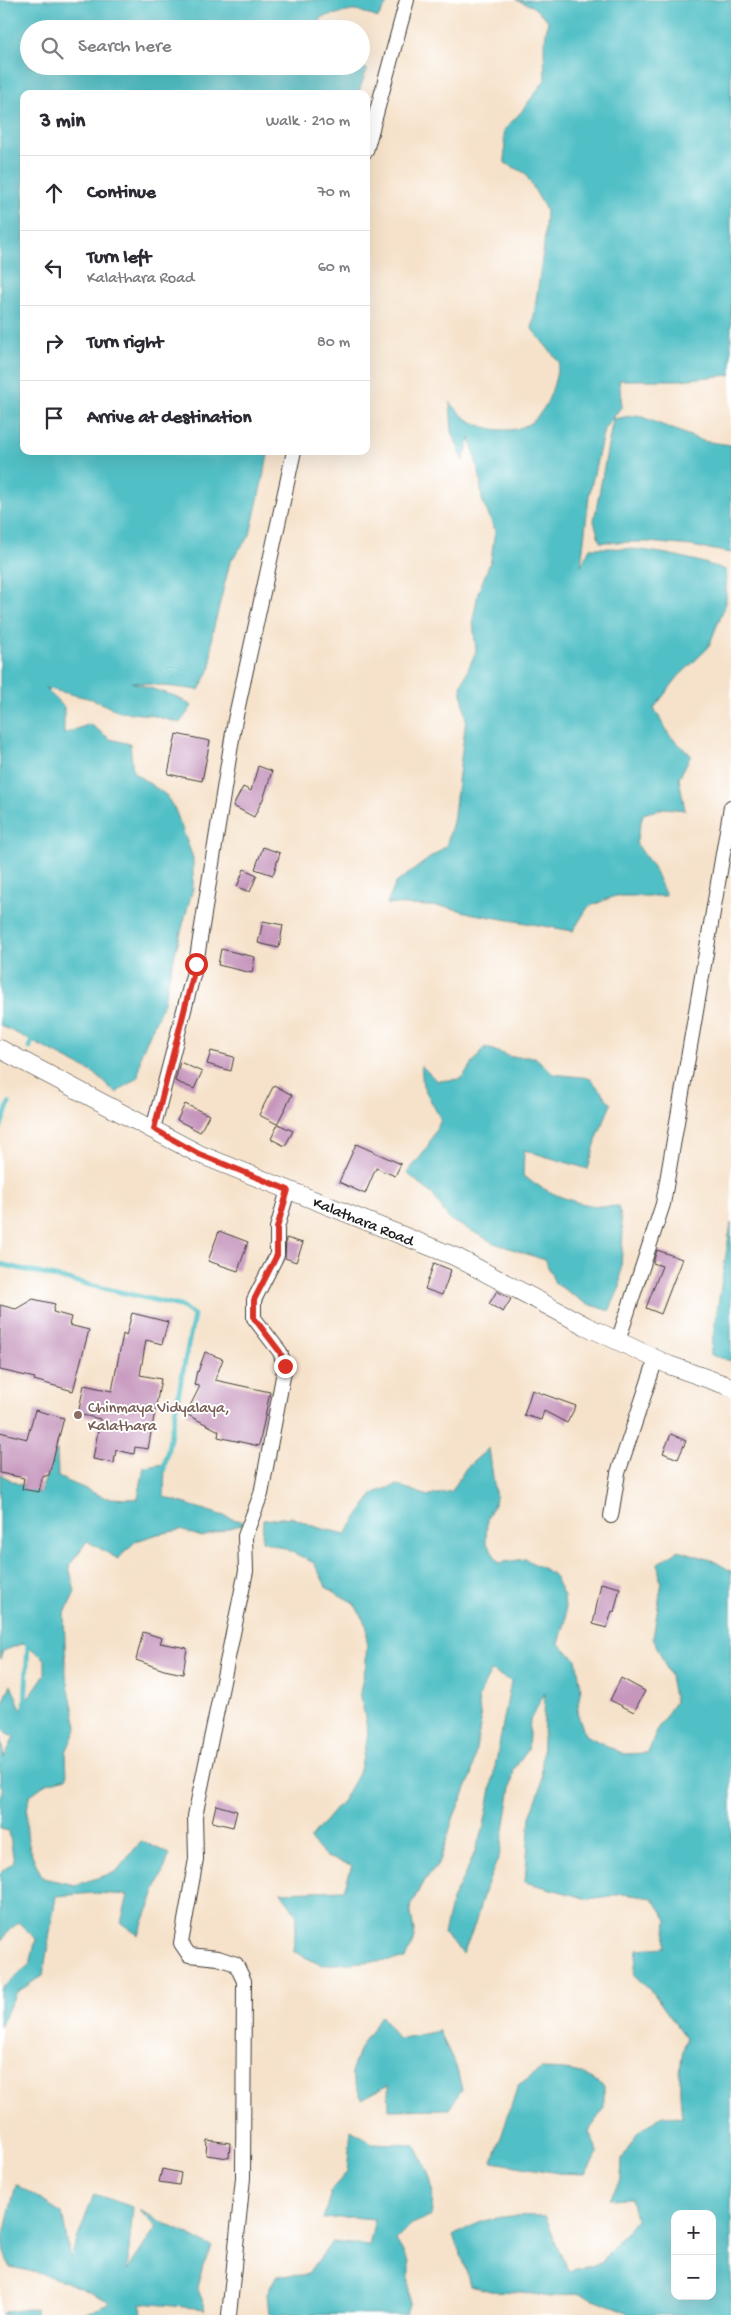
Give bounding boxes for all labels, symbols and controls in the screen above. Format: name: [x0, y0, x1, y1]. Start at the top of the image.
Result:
search box: [20, 20, 370, 75]
icon: search: [38, 34, 66, 62]
text: Search here: [78, 36, 172, 59]
text: 3 min: [40, 110, 85, 135]
text: Walk · 210 m: [266, 113, 350, 132]
icon: ahead: [40, 179, 68, 207]
text: Continue: [87, 182, 156, 205]
text: 70 m: [317, 184, 350, 203]
text: Turn left: [87, 247, 151, 270]
icon: left: [40, 254, 68, 282]
text: 60 m: [318, 259, 350, 278]
text: Kalathara Road: [87, 270, 194, 289]
icon: right: [40, 329, 68, 357]
text: Turn right: [87, 332, 163, 355]
text: 80 m: [317, 334, 350, 353]
icon: arrive: [40, 404, 68, 432]
text: Arrive at destination: [87, 407, 251, 430]
route start: [185, 953, 208, 976]
street label: Kalathara Road: [309, 1194, 418, 1253]
route end: [274, 1355, 297, 1378]
place label: Chinmaya Vidyalaya, Kalathara: [88, 1400, 230, 1437]
marker: Chinmaya Vidyalaya, Kalathara: [72, 1409, 84, 1421]
map controls: [671, 2210, 716, 2300]
button: +: [671, 2210, 716, 2255]
button: −: [671, 2255, 716, 2300]

